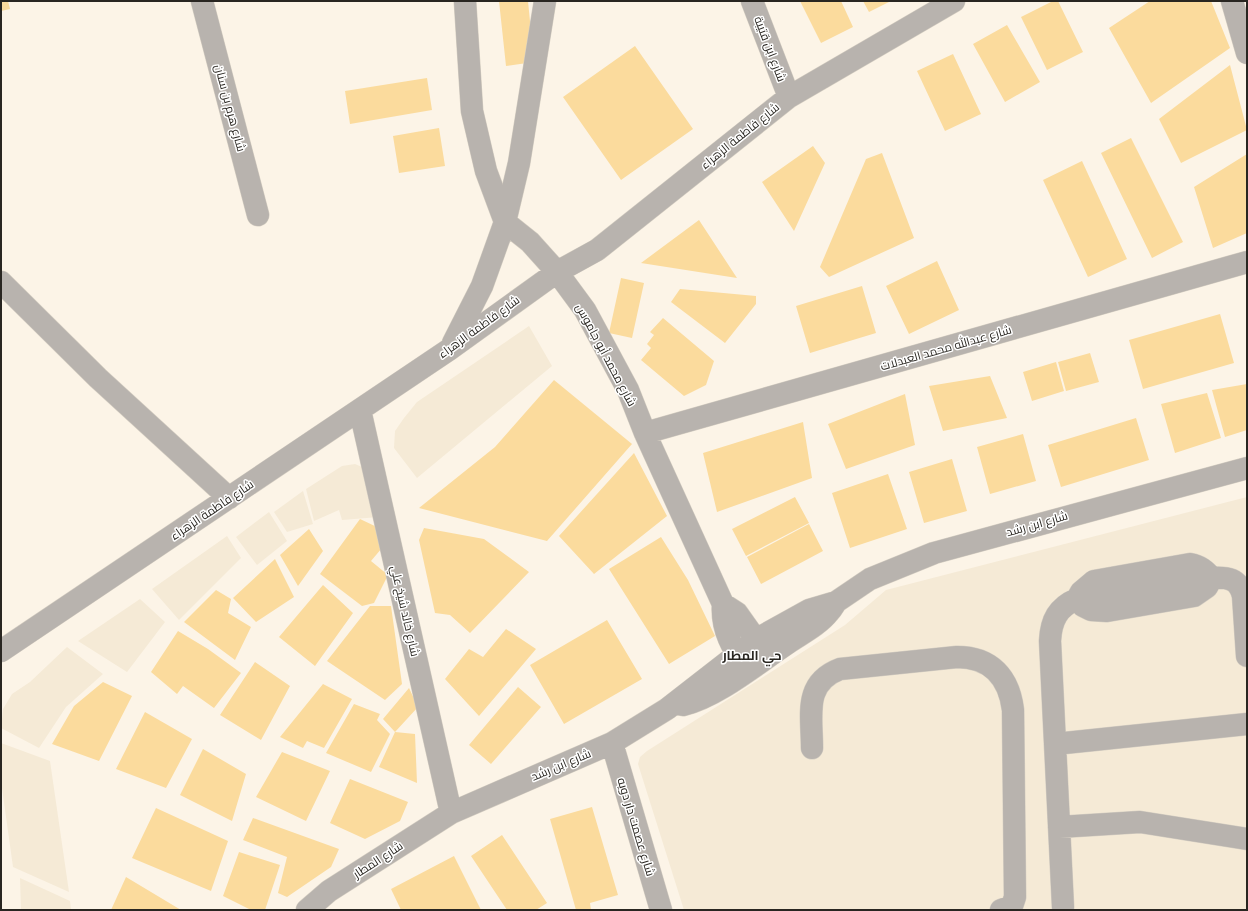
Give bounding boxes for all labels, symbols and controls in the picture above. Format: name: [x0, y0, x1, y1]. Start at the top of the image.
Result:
street label: شارع ابن قتيبة: [750, 14, 789, 84]
street label: شارع هرم بن سنان: [211, 63, 248, 153]
street label: شارع فاطمة الزهراء: [698, 100, 783, 173]
street label: شارع فاطمة الزهراء: [436, 293, 523, 362]
street label: شارع محمد أبو جاموس: [572, 301, 640, 409]
street label: شارع عبدالله محمد العبدلات: [878, 322, 1014, 374]
street label: شارع فاطمة الزهراء: [168, 477, 257, 544]
street label: شارع ابن رشد: [1005, 508, 1070, 540]
street label: شارع خالد شيخ علي: [385, 564, 422, 659]
district label: حي المطار: [721, 648, 782, 667]
street label: شارع ابن رشد: [529, 746, 593, 785]
street label: شارع عصمت دار دويه: [613, 776, 658, 878]
street label: شارع المطار: [350, 839, 406, 883]

